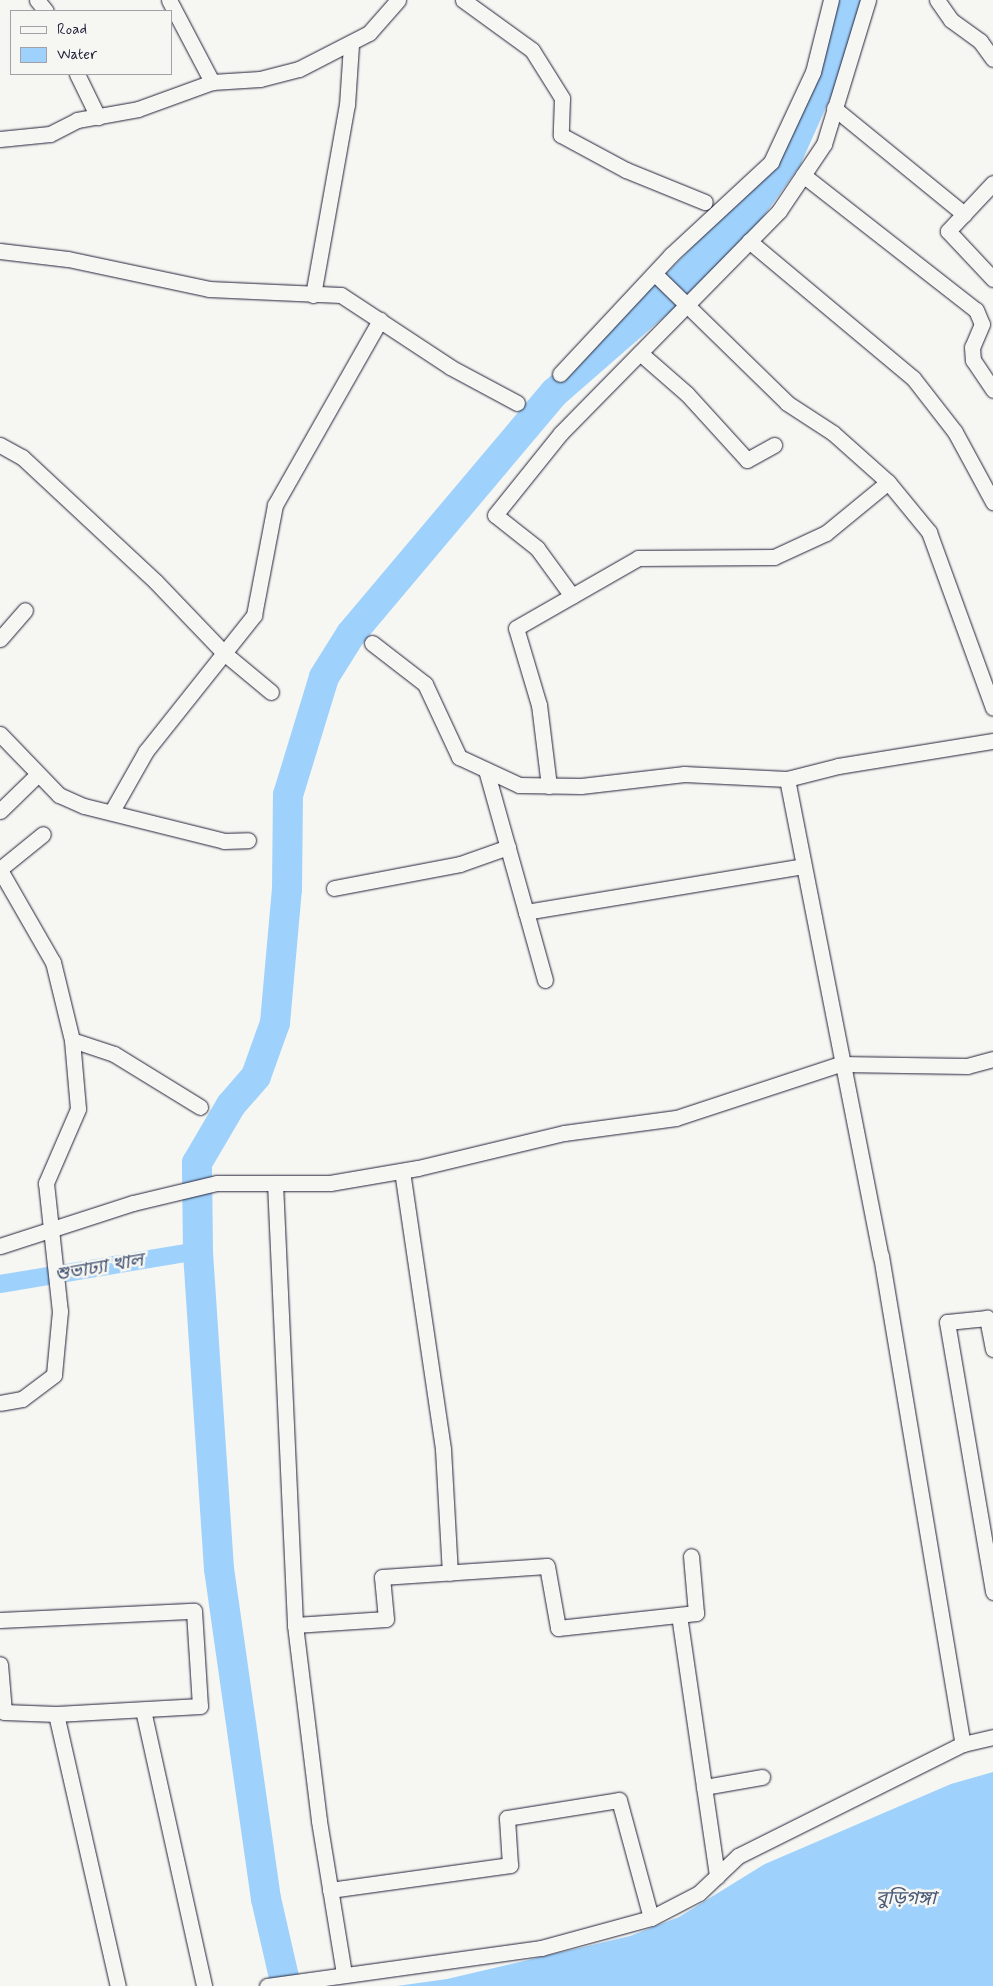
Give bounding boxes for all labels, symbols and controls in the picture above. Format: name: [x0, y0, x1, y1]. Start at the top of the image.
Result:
legend: [10, 10, 172, 75]
text: Road: [57, 20, 87, 40]
text: Water: [57, 45, 97, 65]
water label: শুভাঢ্যা খাল: [53, 1249, 145, 1287]
water label: বুড়িগঙ্গা: [876, 1888, 936, 1910]

